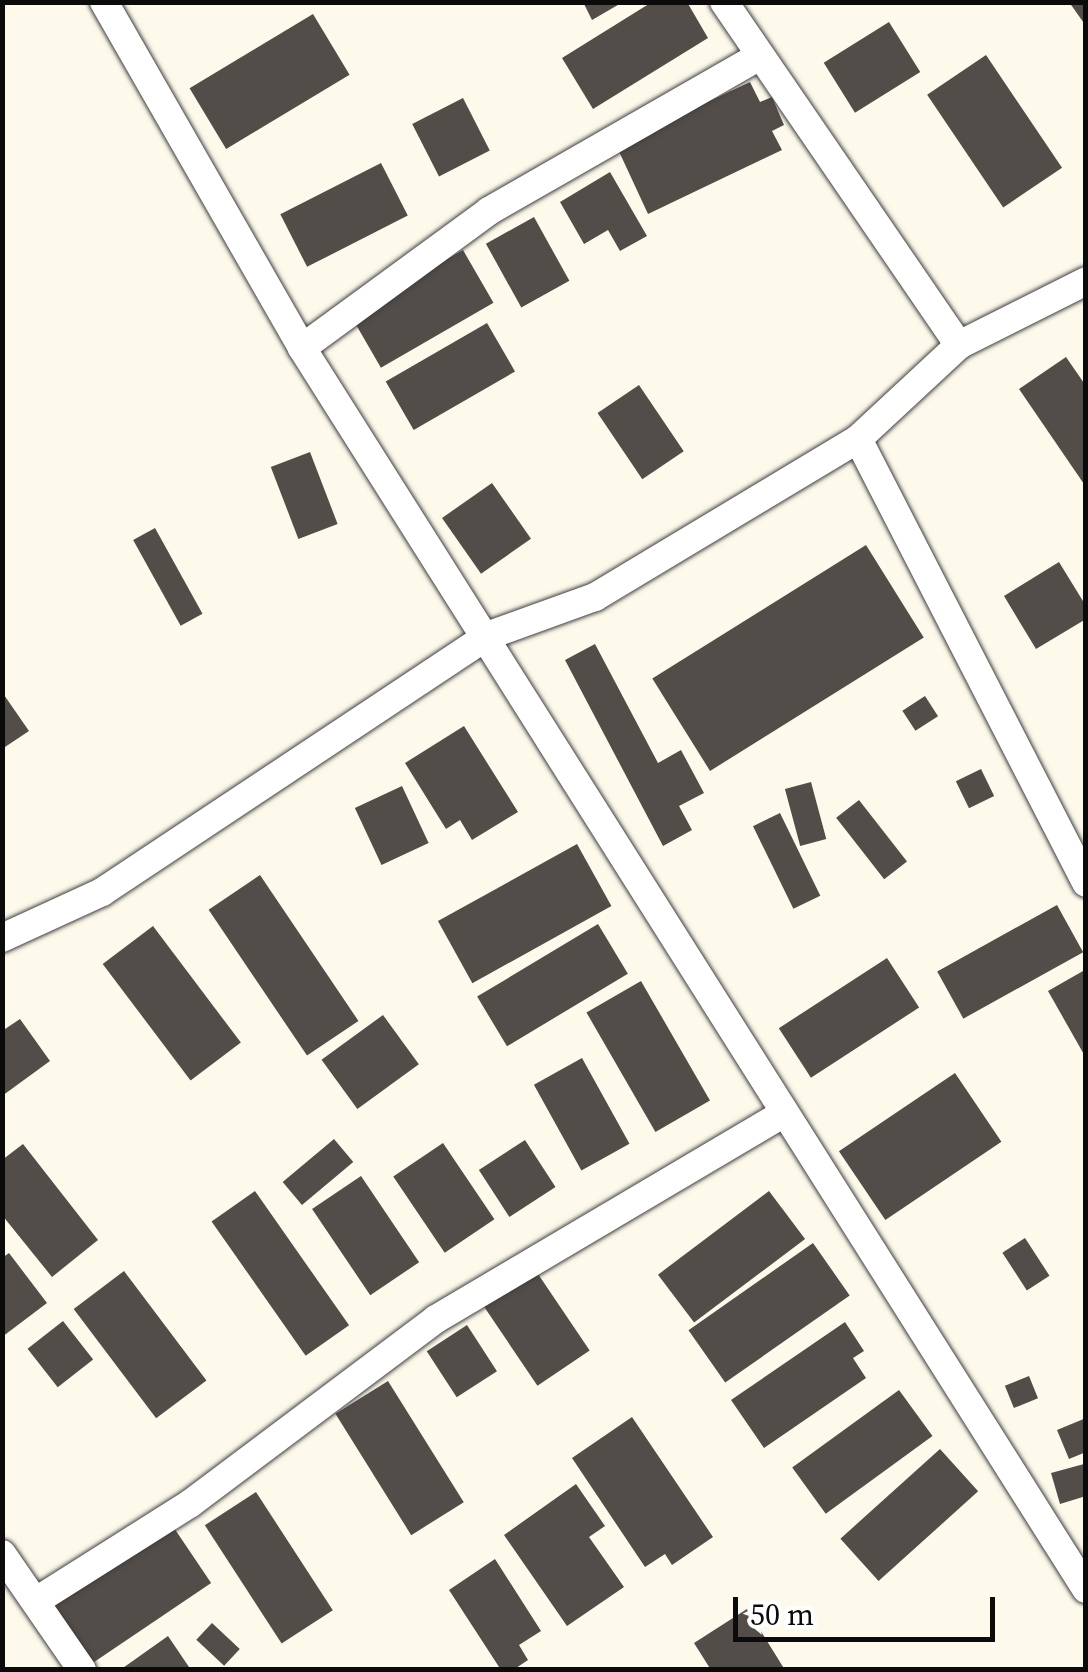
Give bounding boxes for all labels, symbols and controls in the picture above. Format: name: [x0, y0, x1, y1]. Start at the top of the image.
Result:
scale bar: [738, 1577, 1000, 1639]
text: 50 m: [750, 1594, 814, 1635]

